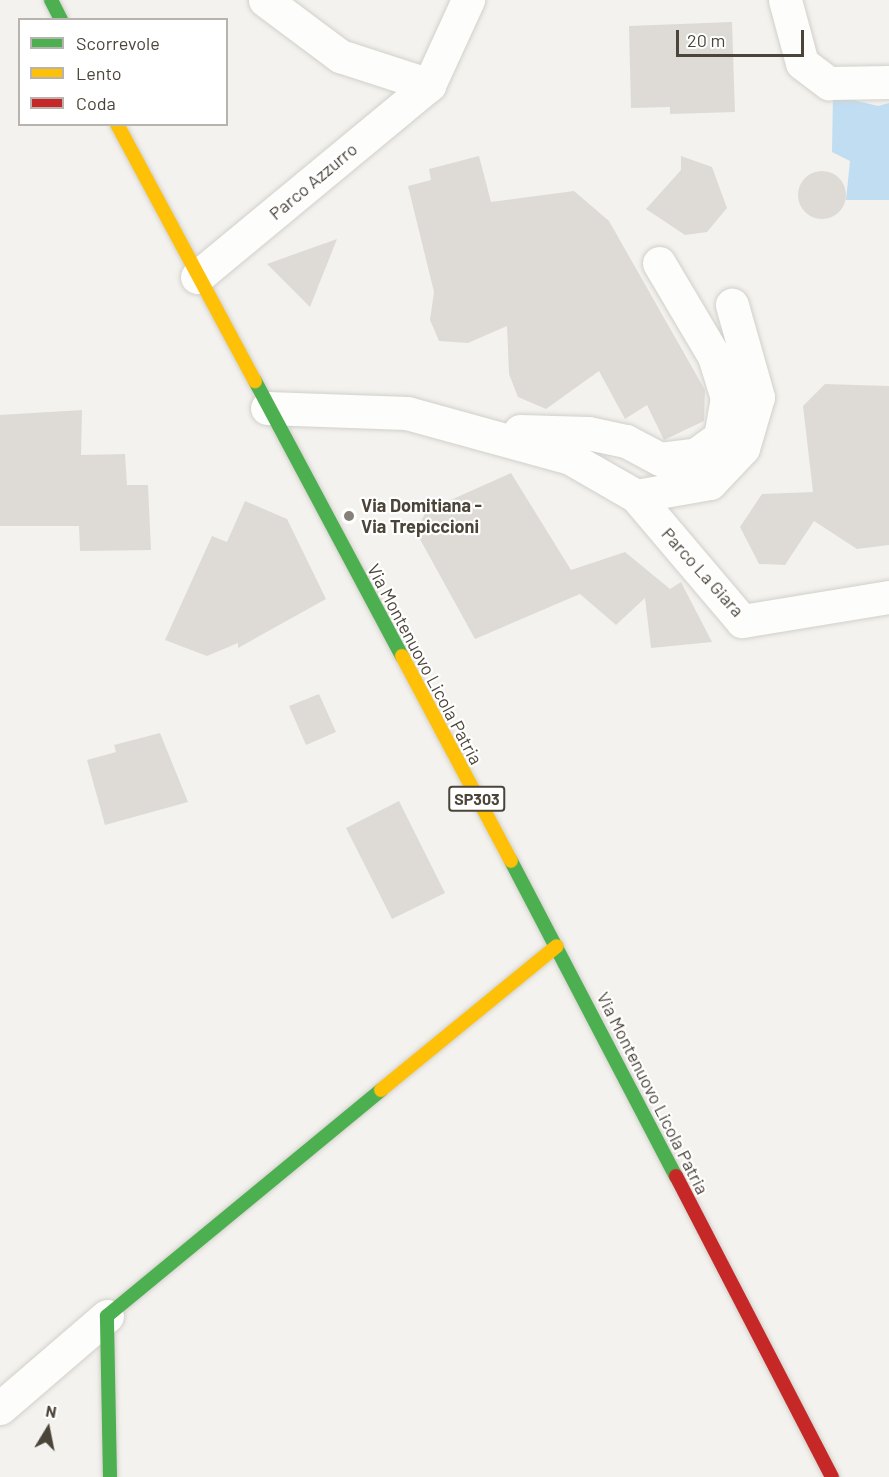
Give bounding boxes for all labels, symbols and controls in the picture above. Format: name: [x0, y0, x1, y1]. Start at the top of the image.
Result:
legend: [18, 18, 228, 126]
scale bar: [679, 18, 806, 56]
text: 20 m: [687, 29, 725, 51]
text: Scorrevole: [76, 32, 160, 54]
text: Lento: [76, 62, 122, 84]
text: Coda: [76, 92, 116, 114]
street label: Parco Azzurro: [265, 138, 361, 224]
place label: Via Domitiana - Via Trepiccioni: [361, 495, 482, 538]
marker: Via Domitiana - Via Trepiccioni: [342, 509, 356, 523]
street label: Parco La Giara: [657, 523, 749, 621]
street label: Via Montenuovo Licola Patria: [363, 560, 487, 768]
road number: SP303: [447, 786, 507, 812]
street label: Via Montenuovo Licola Patria: [592, 988, 714, 1198]
north arrow: [18, 1399, 78, 1459]
text: N: [44, 1401, 58, 1421]

